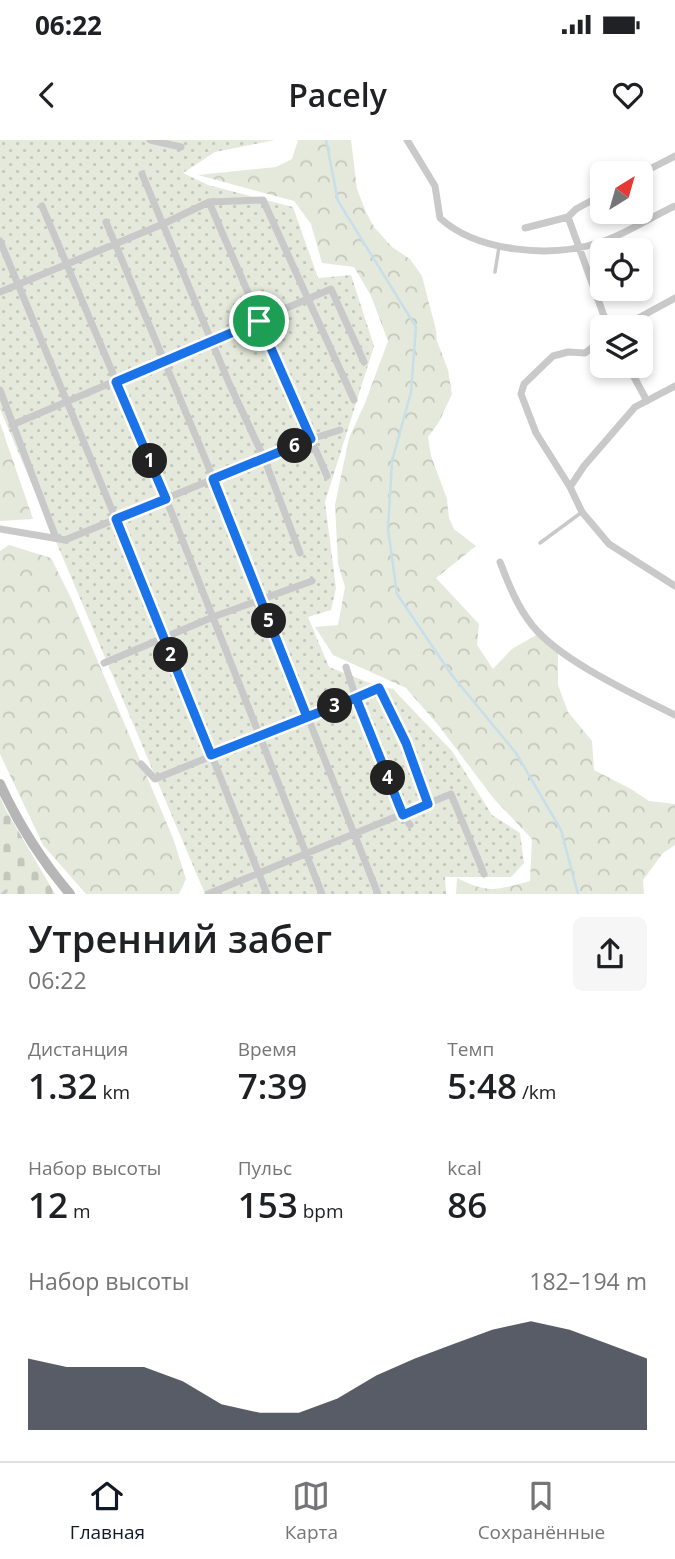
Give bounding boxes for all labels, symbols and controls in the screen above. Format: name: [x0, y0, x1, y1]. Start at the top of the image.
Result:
text: 06:22: [35, 7, 102, 43]
text: Pacely: [288, 73, 387, 116]
icon: back: [28, 76, 66, 114]
icon: heart: [609, 76, 647, 114]
north arrow: [590, 161, 653, 224]
map controls: [590, 161, 653, 378]
button: locate: [590, 238, 653, 301]
pin: [229, 291, 289, 351]
icon: arrive: [240, 302, 278, 340]
button: layers: [590, 315, 653, 378]
pin: 6: [278, 428, 312, 464]
text: 6: [289, 432, 300, 458]
pin: 1: [132, 444, 168, 478]
text: 1: [144, 447, 155, 473]
pin: 5: [252, 603, 286, 638]
text: 5: [263, 607, 274, 633]
pin: 2: [154, 638, 188, 672]
text: 2: [165, 641, 176, 667]
pin: 3: [318, 688, 352, 724]
text: 3: [329, 692, 340, 718]
pin: 4: [370, 760, 406, 796]
text: 4: [382, 764, 393, 790]
text: Утренний забег: [28, 912, 332, 964]
button: share: [573, 917, 647, 991]
text: 06:22: [28, 964, 87, 996]
text: Дистанция: [28, 1036, 128, 1062]
text: Время: [238, 1036, 297, 1062]
text: Темп: [447, 1036, 494, 1062]
text: 1.32: [28, 1062, 98, 1109]
text: 7:39: [238, 1062, 307, 1109]
text: 5:48: [447, 1062, 517, 1109]
text: km: [98, 1079, 130, 1105]
text: /km: [517, 1079, 556, 1105]
text: Набор высоты: [28, 1155, 161, 1181]
text: Пульс: [238, 1155, 292, 1181]
text: kcal: [447, 1155, 482, 1181]
text: 12: [28, 1181, 68, 1228]
text: 153: [238, 1181, 298, 1228]
text: 86: [447, 1181, 487, 1228]
text: m: [68, 1198, 91, 1224]
text: bpm: [298, 1198, 343, 1224]
text: Набор высоты: [28, 1265, 190, 1297]
text: 182–194 m: [529, 1265, 647, 1297]
tab: Главная: [70, 1477, 145, 1545]
tab: Карта: [285, 1477, 338, 1545]
tab: Сохранённые: [478, 1477, 605, 1545]

